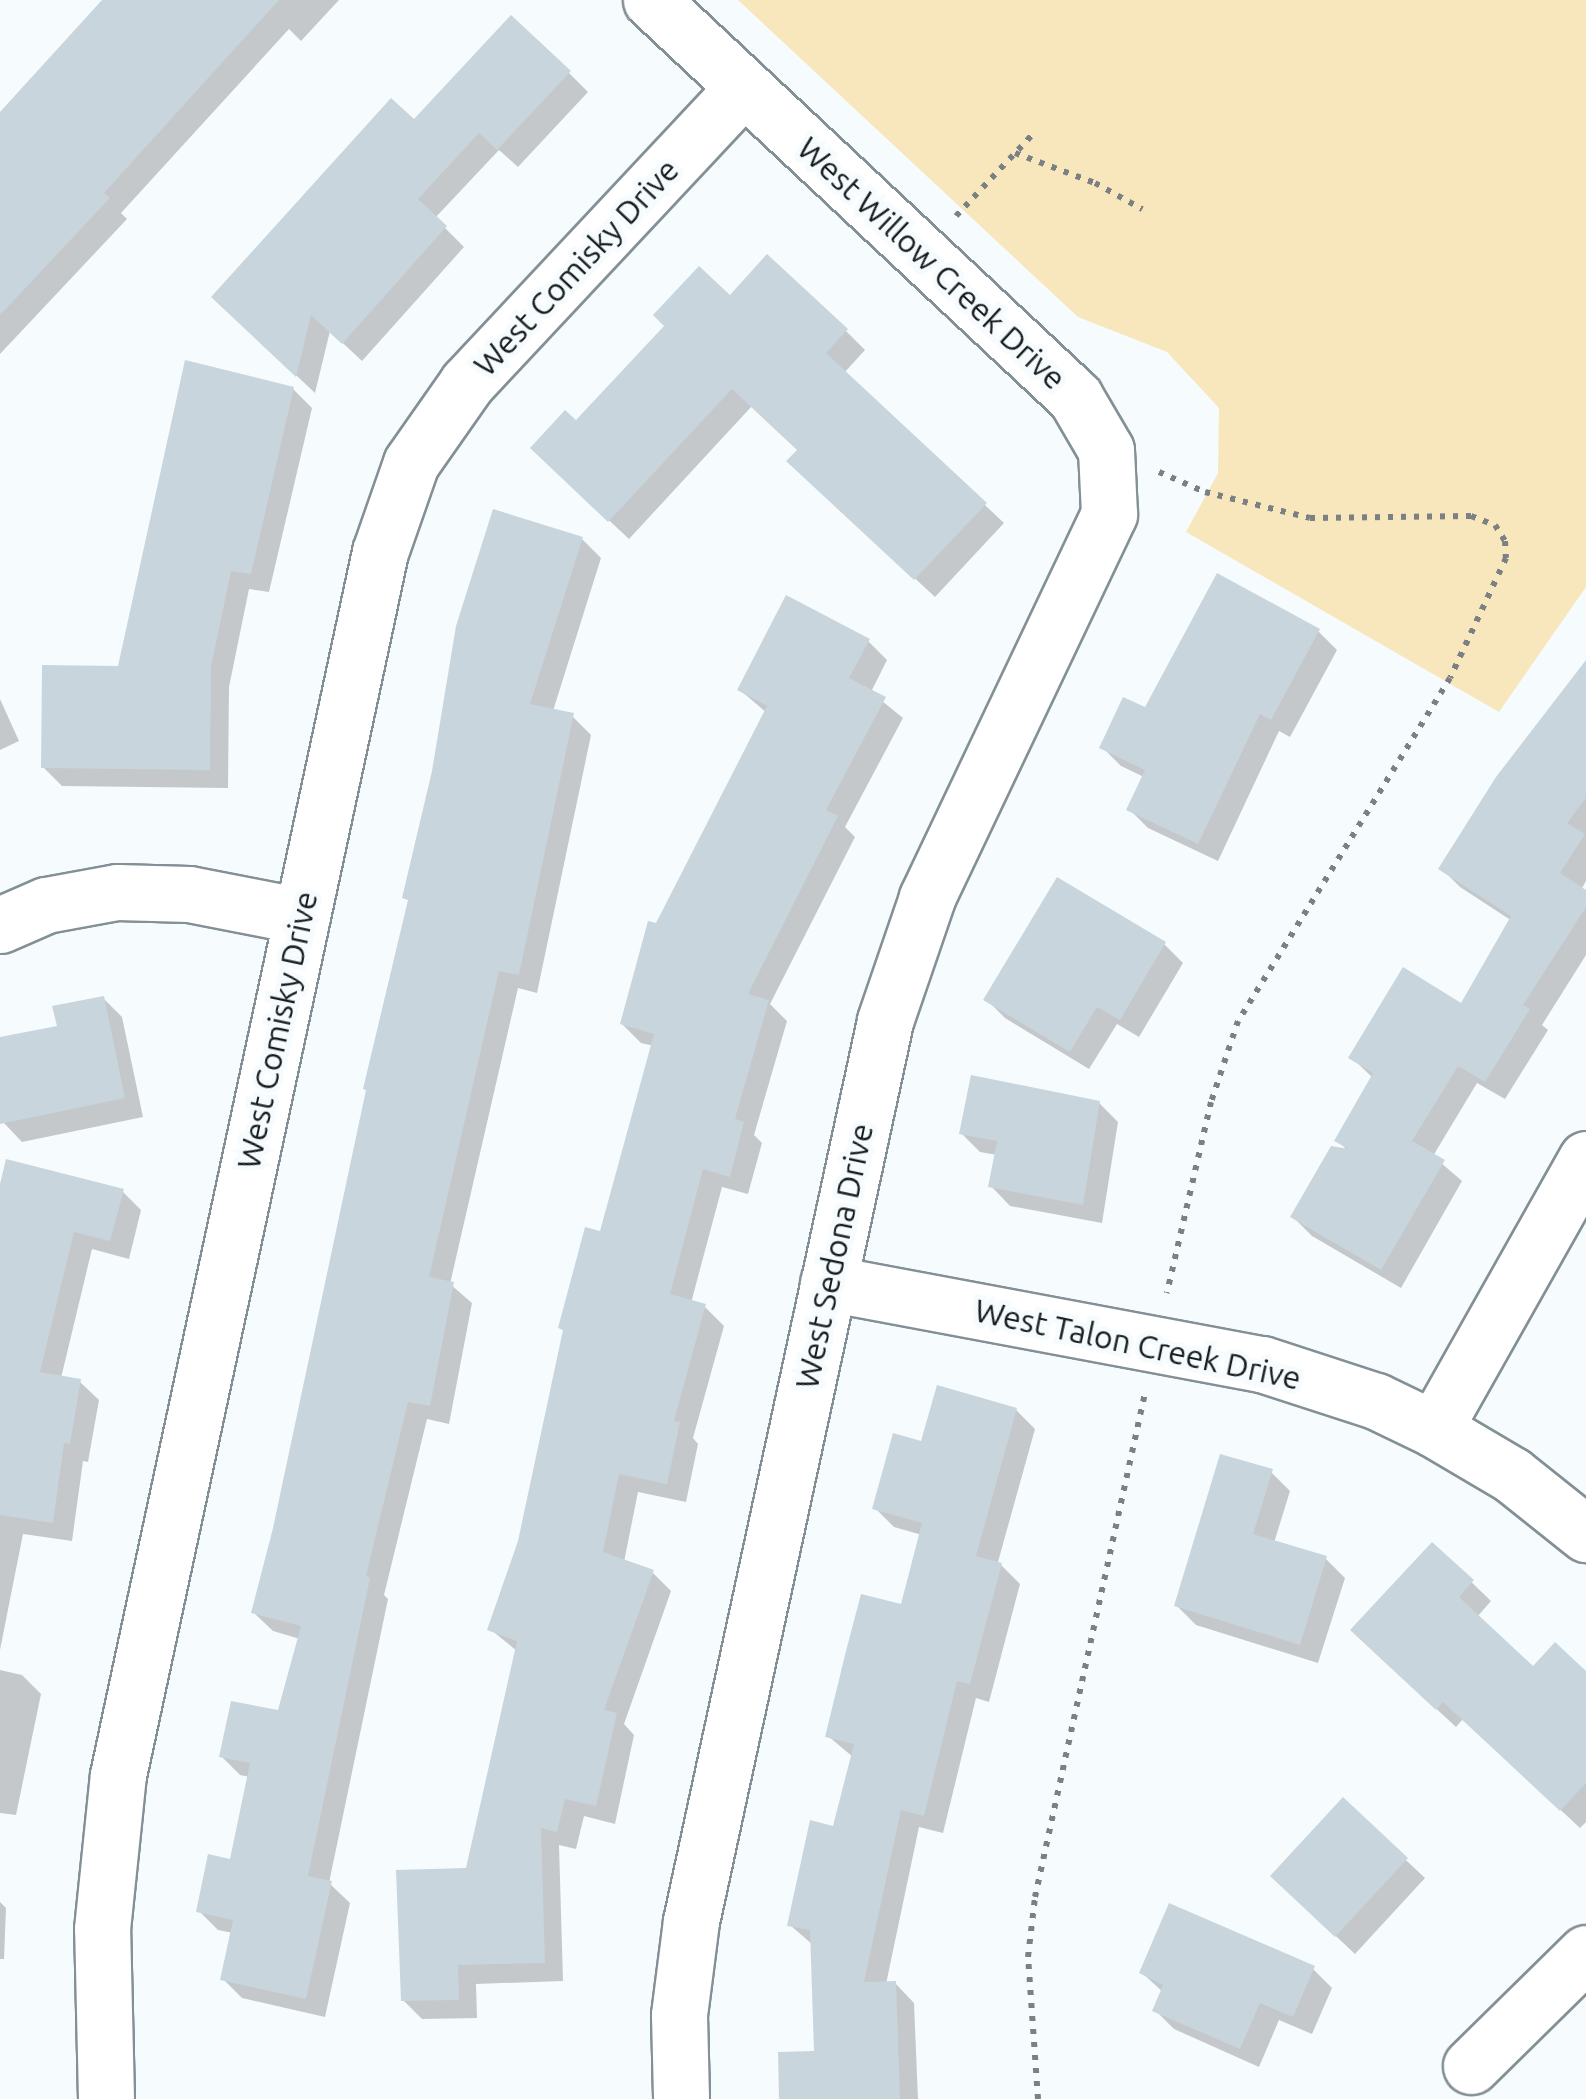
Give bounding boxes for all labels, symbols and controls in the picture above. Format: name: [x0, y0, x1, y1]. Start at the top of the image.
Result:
street label: West Willow Creek Drive: [790, 129, 1074, 397]
street label: West Comisky Drive: [466, 150, 686, 384]
street label: West Comisky Drive: [229, 888, 325, 1172]
street label: West Sedona Drive: [787, 1120, 881, 1392]
street label: West Talon Creek Drive: [971, 1291, 1305, 1397]

